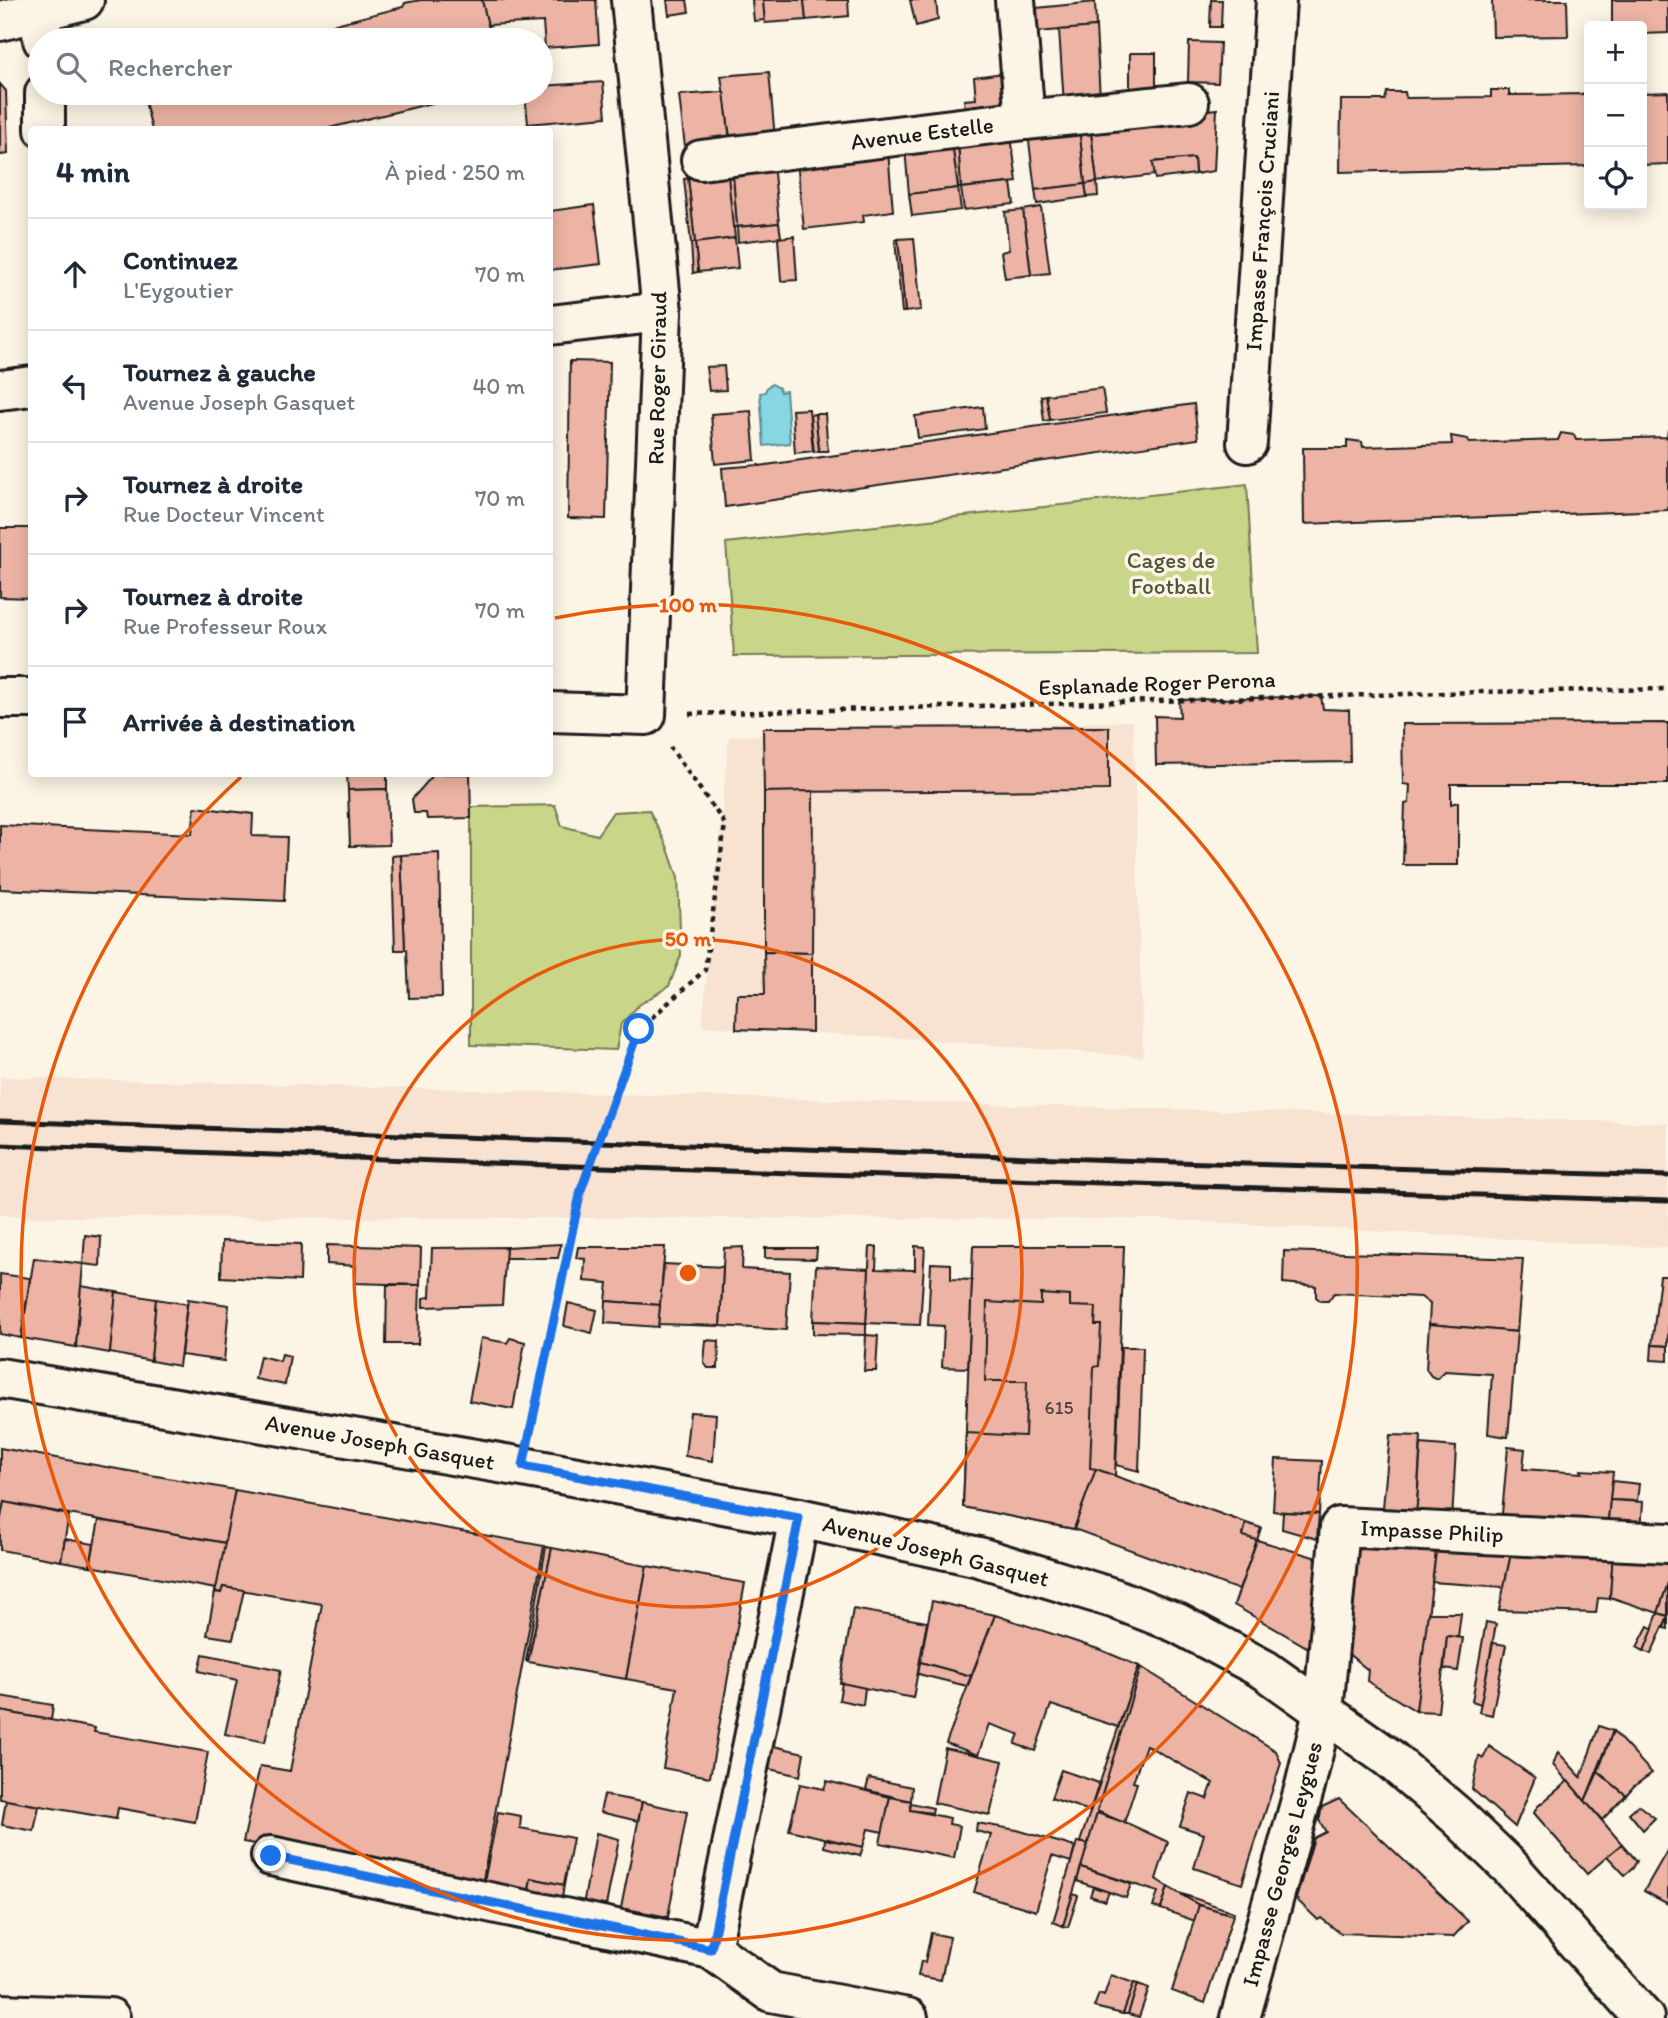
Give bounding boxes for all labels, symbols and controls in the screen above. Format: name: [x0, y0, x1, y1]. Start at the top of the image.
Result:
map controls: [1584, 21, 1647, 210]
button: +: [1584, 21, 1647, 84]
search box: [28, 28, 553, 105]
icon: search: [52, 48, 90, 86]
text: Rechercher: [108, 51, 232, 83]
button: −: [1584, 84, 1647, 147]
street label: Impasse François Cruciani: [1239, 90, 1285, 352]
street label: Avenue Estelle: [849, 110, 995, 156]
button: locate: [1584, 147, 1647, 210]
text: 4 min: [56, 153, 130, 190]
text: À pied · 250 m: [385, 158, 525, 186]
text: Continuez: [123, 244, 238, 276]
icon: ahead: [56, 255, 94, 293]
text: 70 m: [475, 260, 525, 288]
text: L'Eygoutier: [123, 276, 233, 304]
street label: Rue Roger Giraud: [641, 291, 673, 465]
text: Tournez à gauche: [123, 356, 316, 388]
icon: left: [56, 367, 94, 405]
text: 40 m: [472, 372, 525, 400]
text: Avenue Joseph Gasquet: [123, 388, 355, 416]
text: Tournez à droite: [123, 468, 303, 500]
icon: right: [56, 479, 94, 517]
text: 70 m: [475, 484, 525, 512]
text: Rue Docteur Vincent: [123, 500, 325, 528]
park label: Cages de Football: [1127, 546, 1215, 600]
text: Tournez à droite: [123, 580, 303, 612]
icon: right: [56, 591, 94, 629]
text: 100 m: [659, 592, 717, 617]
text: 70 m: [475, 596, 525, 624]
text: Rue Professeur Roux: [123, 612, 327, 640]
street label: Esplanade Roger Perona: [1038, 665, 1276, 701]
icon: arrive: [56, 703, 94, 741]
text: Arrivée à destination: [123, 706, 355, 738]
text: 50 m: [665, 926, 712, 951]
route start: [623, 1013, 654, 1044]
centre of rings: [676, 1261, 700, 1285]
house number: 615: [1045, 1396, 1073, 1419]
street label: Avenue Joseph Gasquet: [263, 1408, 497, 1476]
street label: Avenue Joseph Gasquet: [820, 1509, 1052, 1593]
street label: Impasse Philip: [1360, 1513, 1504, 1549]
street label: Impasse Georges Leygues: [1236, 1738, 1328, 1990]
route end: [255, 1840, 286, 1871]

